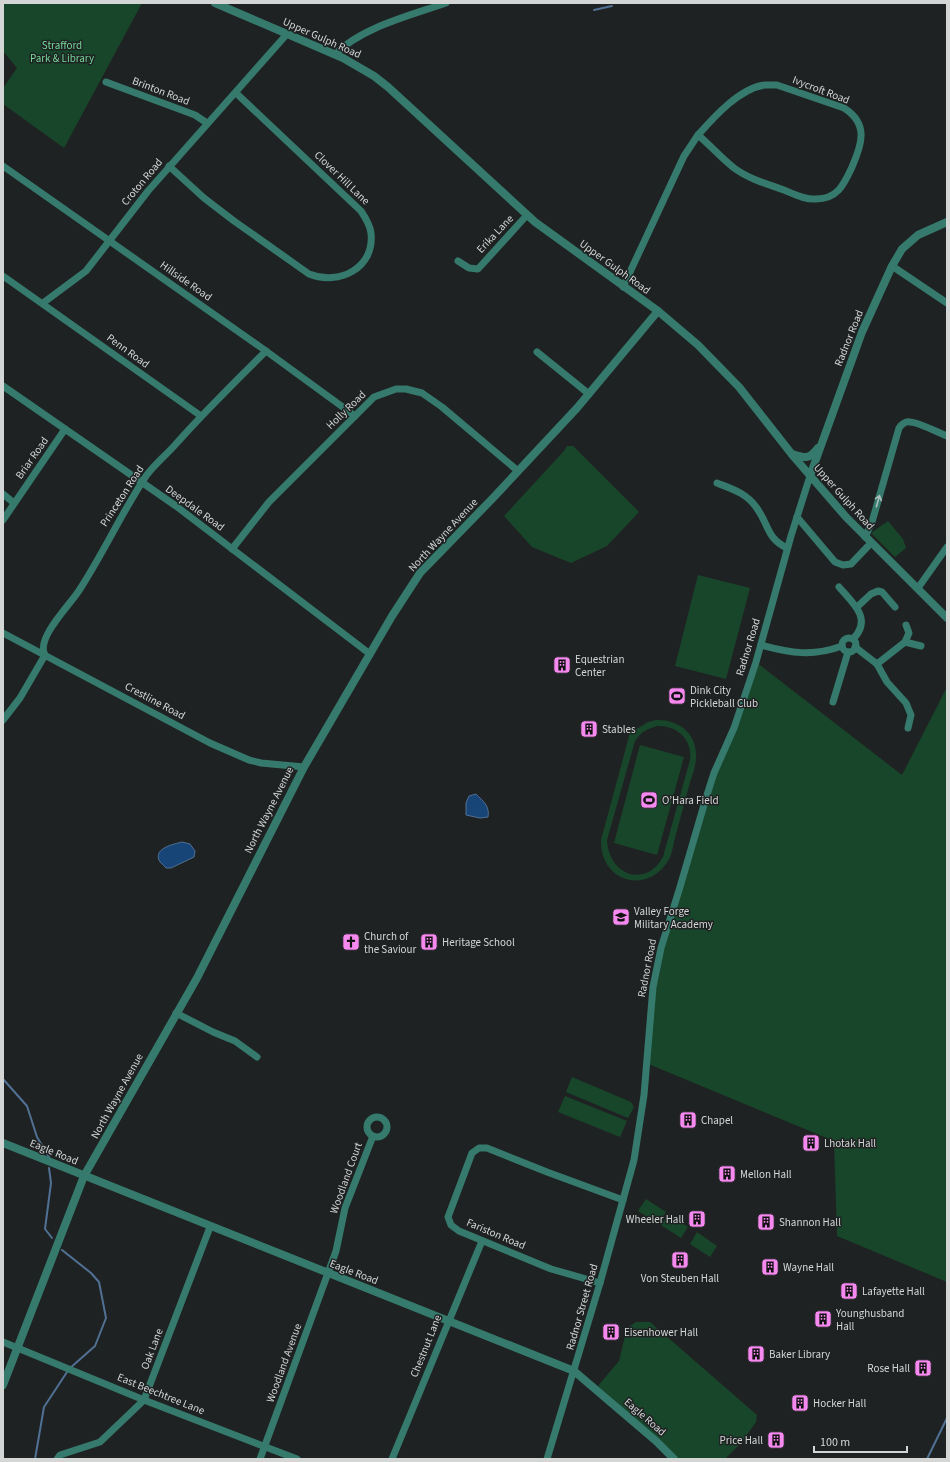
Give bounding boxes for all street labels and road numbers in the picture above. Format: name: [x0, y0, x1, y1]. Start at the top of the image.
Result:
street label: Upper Gulph Road: [280, 14, 364, 62]
street label: Ivycroft Road: [790, 72, 852, 108]
street label: Brinton Road: [130, 73, 192, 109]
street label: Clover Hill Lane: [311, 148, 373, 209]
street label: Croton Road: [118, 155, 166, 209]
street label: Erika Lane: [473, 211, 517, 257]
street label: Upper Gulph Road: [577, 236, 653, 298]
street label: Hillside Road: [157, 258, 215, 304]
street label: Radnor Road: [831, 308, 867, 368]
street label: Penn Road: [104, 330, 152, 372]
street label: Holly Road: [323, 387, 369, 433]
street label: Briar Road: [12, 434, 52, 482]
street label: Upper Gulph Road: [810, 461, 878, 533]
street label: Princeton Road: [97, 462, 147, 530]
street label: Deepdale Road: [162, 482, 228, 534]
street label: North Wayne Avenue: [405, 495, 481, 575]
street label: Radnor Road: [732, 616, 764, 678]
street label: Crestline Road: [122, 679, 188, 723]
street label: North Wayne Avenue: [241, 764, 298, 856]
street label: Radnor Road: [634, 937, 660, 999]
street label: North Wayne Avenue: [87, 1050, 147, 1141]
street label: Eagle Road: [28, 1135, 80, 1169]
street label: Woodland Court: [326, 1140, 366, 1216]
street label: Fariston Road: [464, 1215, 528, 1253]
street label: Eagle Road: [328, 1256, 380, 1288]
street label: Radnor Street Road: [562, 1262, 602, 1352]
street label: Chestnut Lane: [407, 1312, 446, 1379]
street label: Woodland Avenue: [263, 1321, 305, 1405]
street label: Oak Lane: [137, 1326, 167, 1372]
street label: East Beechtree Lane: [115, 1370, 207, 1419]
street label: Eagle Road: [621, 1395, 669, 1439]

